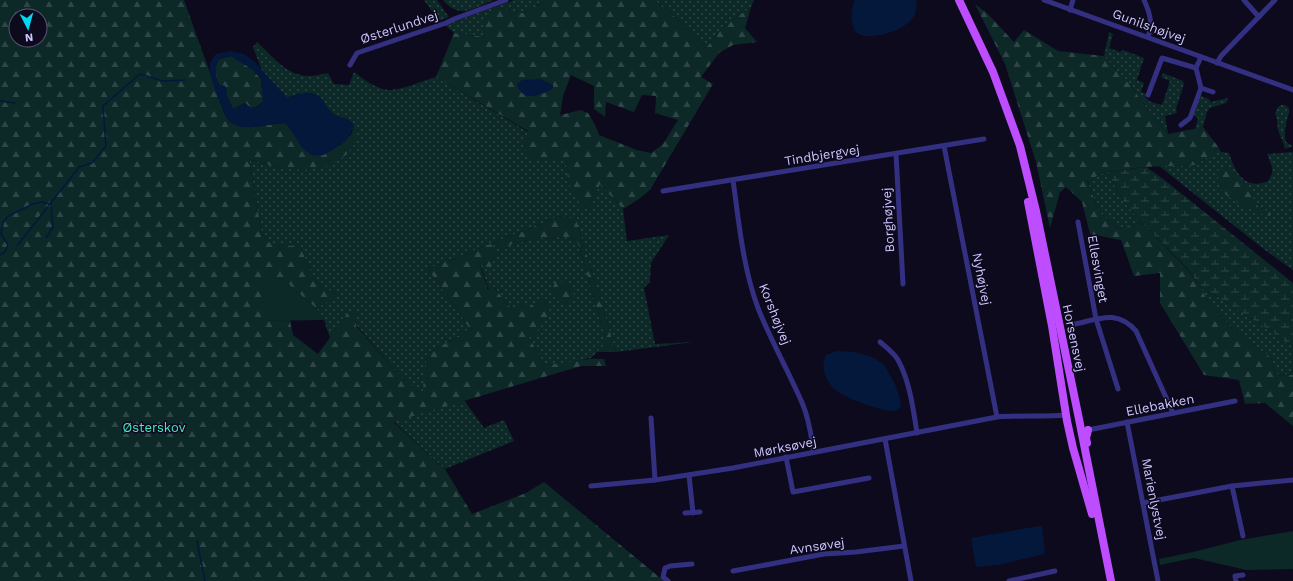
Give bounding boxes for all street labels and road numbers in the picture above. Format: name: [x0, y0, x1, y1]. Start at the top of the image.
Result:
street label: Gunilshøjvej: [1110, 6, 1188, 46]
street label: Østerlundvej: [358, 7, 440, 47]
street label: Tindbjergvej: [783, 142, 861, 168]
street label: Borghøjvej: [879, 187, 897, 253]
street label: Ellesvinget: [1085, 234, 1111, 305]
street label: Nyhøjvej: [970, 251, 994, 307]
street label: Korshøjvej: [756, 281, 794, 347]
street label: Horsensvej: [1059, 303, 1089, 373]
street label: Ellebakken: [1125, 391, 1195, 419]
street label: Mørksøvej: [752, 434, 818, 460]
street label: Marienlystvej: [1139, 457, 1169, 541]
street label: Avnsøvej: [789, 535, 845, 557]

